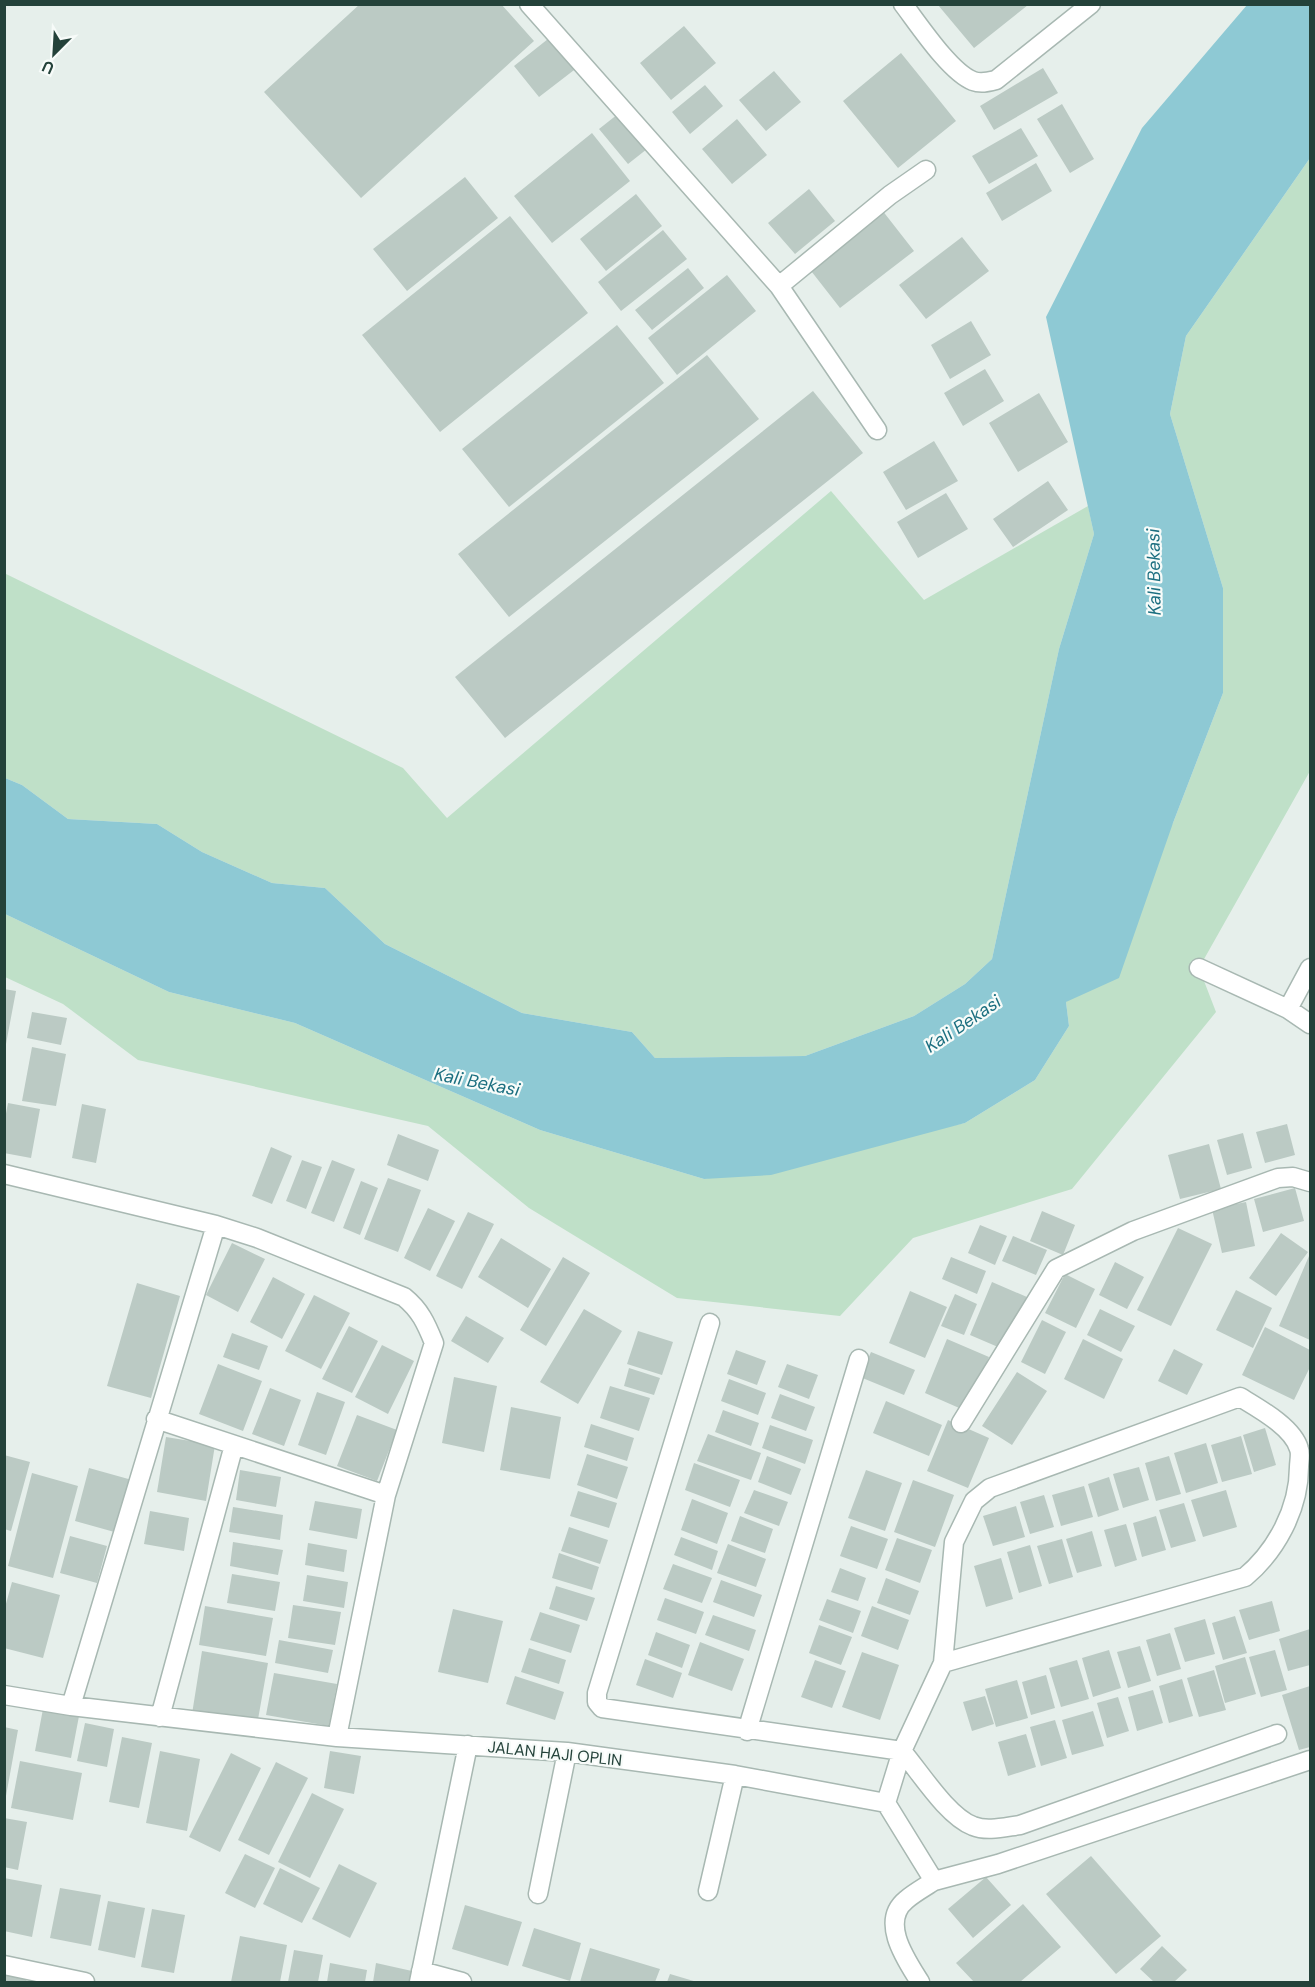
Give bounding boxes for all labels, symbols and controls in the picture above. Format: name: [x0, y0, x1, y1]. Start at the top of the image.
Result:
north arrow: [24, 24, 84, 84]
text: U: [39, 55, 57, 79]
water label: Kali Bekasi: [1141, 528, 1167, 616]
water label: Kali Bekasi: [920, 989, 1006, 1058]
water label: Kali Bekasi: [432, 1062, 523, 1102]
street label: JALAN HAJI OPLIN: [487, 1736, 623, 1771]

